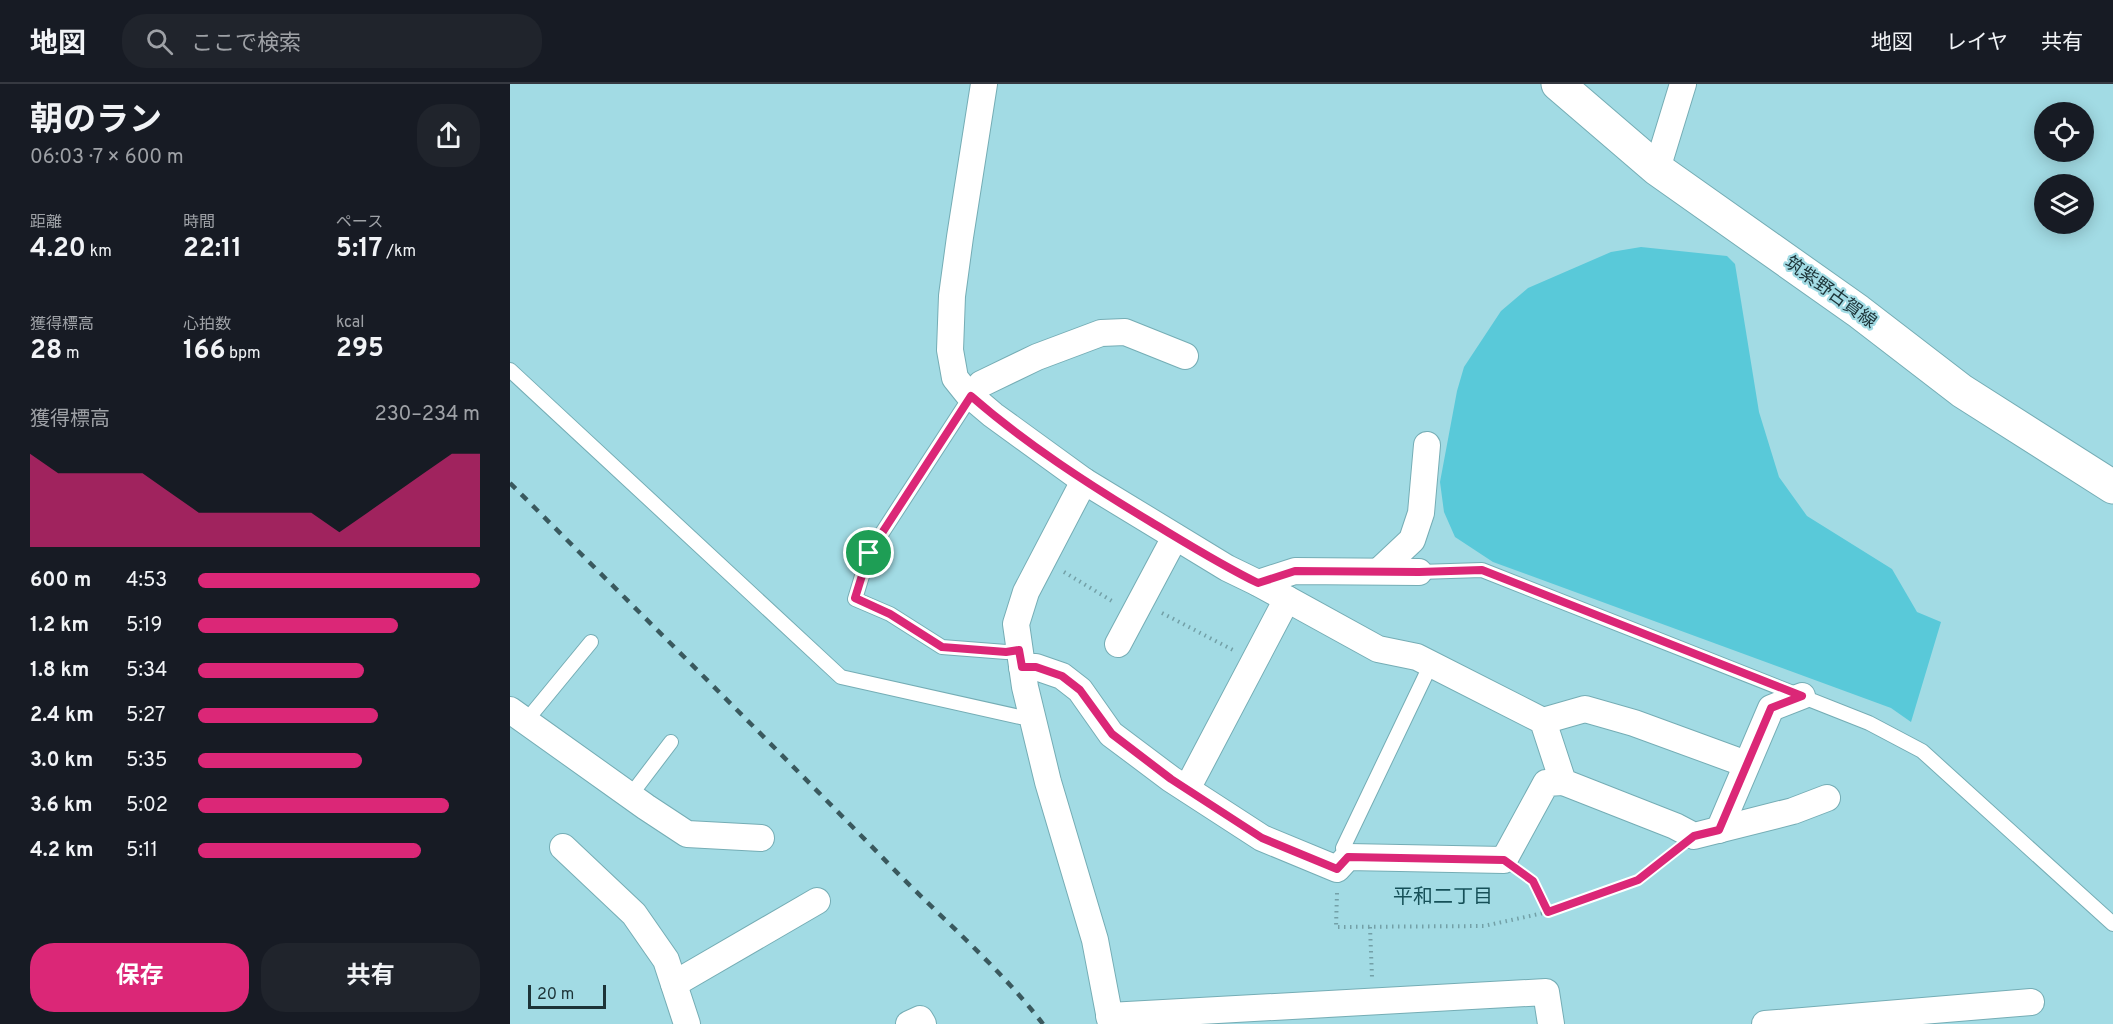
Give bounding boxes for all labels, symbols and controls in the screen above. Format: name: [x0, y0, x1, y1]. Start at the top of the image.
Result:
search box: [122, 14, 542, 68]
icon: search: [143, 25, 176, 58]
text: 地図: [30, 27, 86, 63]
text: 地図: [1871, 30, 1913, 57]
text: レイヤ: [1946, 30, 2008, 57]
text: 共有: [2041, 30, 2083, 57]
text: ここで検索: [191, 31, 301, 58]
text: 朝のラン: [30, 101, 162, 143]
map controls: [2034, 102, 2094, 234]
button: locate: [2034, 102, 2094, 162]
button: share: [417, 104, 480, 167]
text: 06:03 · 7 × 600 m: [30, 145, 184, 171]
button: layers: [2034, 174, 2094, 234]
text: 距離: [30, 213, 62, 233]
text: 時間: [183, 213, 215, 233]
text: ペース: [336, 213, 383, 233]
text: 4.20: [30, 233, 86, 266]
text: 22:11: [183, 233, 242, 266]
text: 5:17: [336, 233, 383, 266]
text: km: [86, 242, 112, 262]
text: /km: [383, 242, 416, 262]
street label: 筑紫野古賀線: [1780, 252, 1881, 334]
text: kcal: [336, 313, 364, 333]
text: 獲得標高: [30, 315, 94, 335]
text: 心拍数: [183, 315, 231, 335]
text: 295: [336, 333, 384, 366]
text: 28: [30, 335, 62, 368]
text: 166: [183, 335, 225, 368]
text: m: [62, 344, 80, 364]
text: bpm: [225, 344, 261, 364]
text: 230–234 m: [375, 402, 480, 428]
text: 獲得標高: [30, 407, 110, 433]
pin: [843, 527, 894, 578]
icon: arrive: [852, 536, 885, 569]
text: 600 m: [30, 568, 91, 594]
text: 4:53: [126, 568, 167, 594]
text: 1.2 km: [30, 613, 89, 639]
text: 5:19: [126, 613, 162, 639]
text: 1.8 km: [30, 658, 89, 684]
text: 5:34: [126, 658, 167, 684]
text: 2.4 km: [30, 703, 94, 729]
text: 5:27: [126, 703, 165, 729]
text: 3.0 km: [30, 748, 93, 774]
text: 5:35: [126, 748, 167, 774]
text: 3.6 km: [30, 793, 92, 819]
text: 5:02: [126, 793, 168, 819]
text: 4.2 km: [30, 838, 94, 864]
text: 5:11: [126, 838, 158, 864]
district label: 平和二丁目: [1393, 885, 1493, 911]
button: 保存: [30, 943, 249, 1012]
button: 共有: [261, 943, 480, 1012]
scale bar: [528, 982, 606, 1010]
text: 20 m: [537, 985, 574, 1005]

